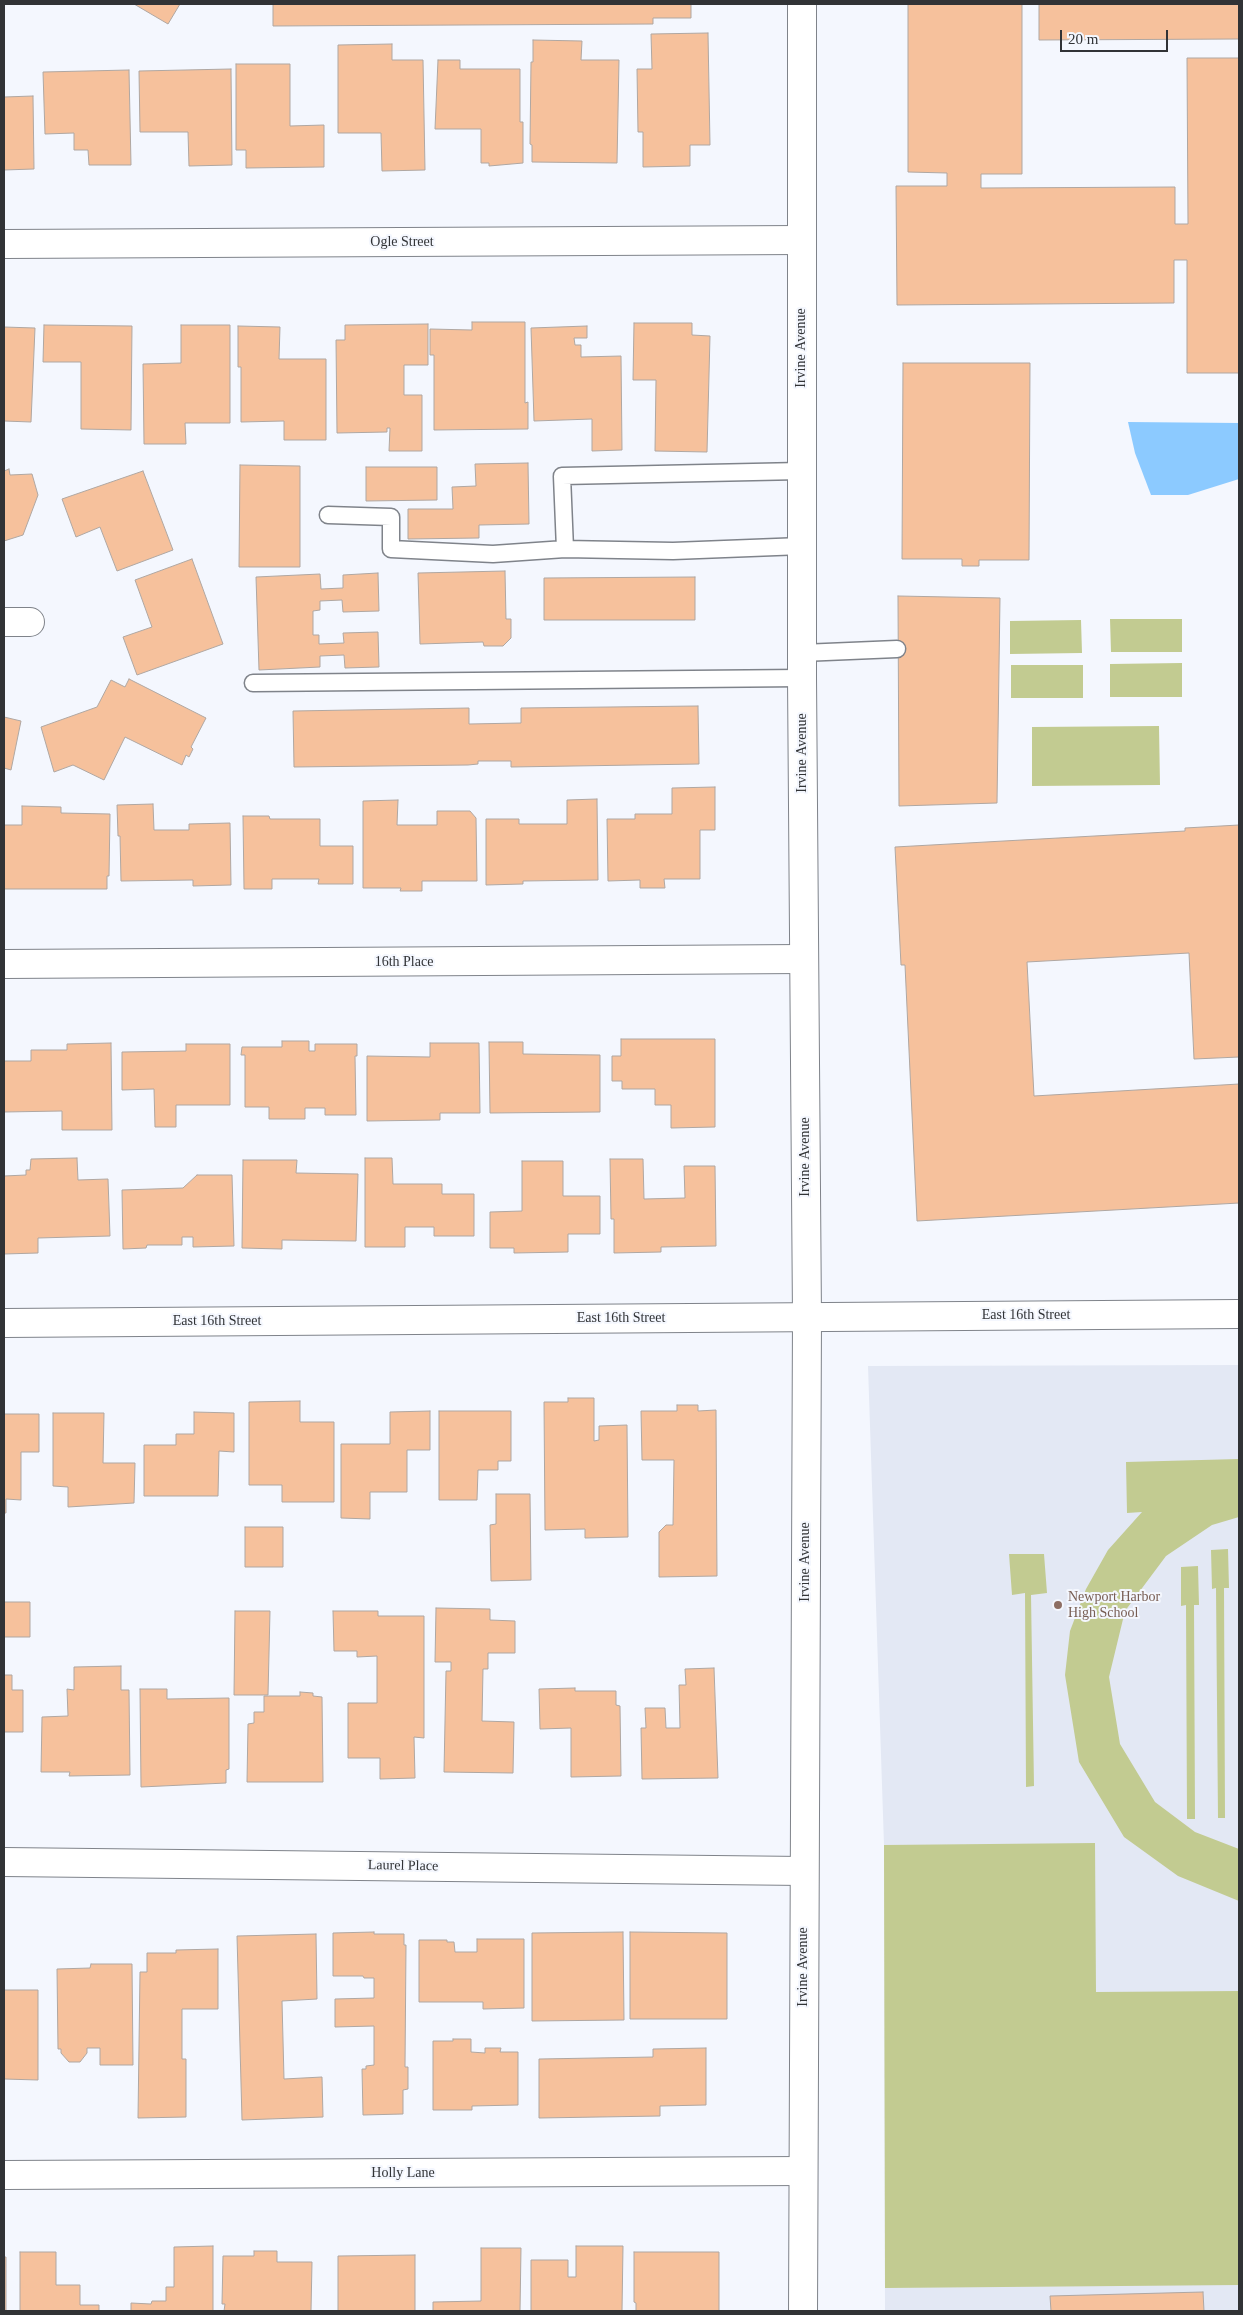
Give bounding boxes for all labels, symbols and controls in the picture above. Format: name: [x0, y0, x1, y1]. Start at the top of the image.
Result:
scale bar: [1063, 20, 1170, 52]
text: 20 m: [1068, 31, 1098, 47]
street label: Ogle Street: [370, 234, 434, 250]
street label: Irvine Avenue: [793, 308, 809, 388]
street label: Irvine Avenue: [794, 713, 810, 793]
street label: 16th Place: [375, 954, 433, 970]
street label: Irvine Avenue: [797, 1117, 813, 1197]
street label: East 16th Street: [982, 1307, 1070, 1323]
street label: East 16th Street: [577, 1310, 665, 1326]
street label: East 16th Street: [173, 1313, 261, 1329]
street label: Irvine Avenue: [797, 1522, 813, 1602]
place label: Newport Harbor High School: [1068, 1589, 1160, 1621]
marker: Newport Harbor High School: [1052, 1599, 1064, 1611]
street label: Laurel Place: [368, 1857, 438, 1875]
street label: Irvine Avenue: [795, 1927, 811, 2007]
street label: Holly Lane: [371, 2165, 435, 2181]

